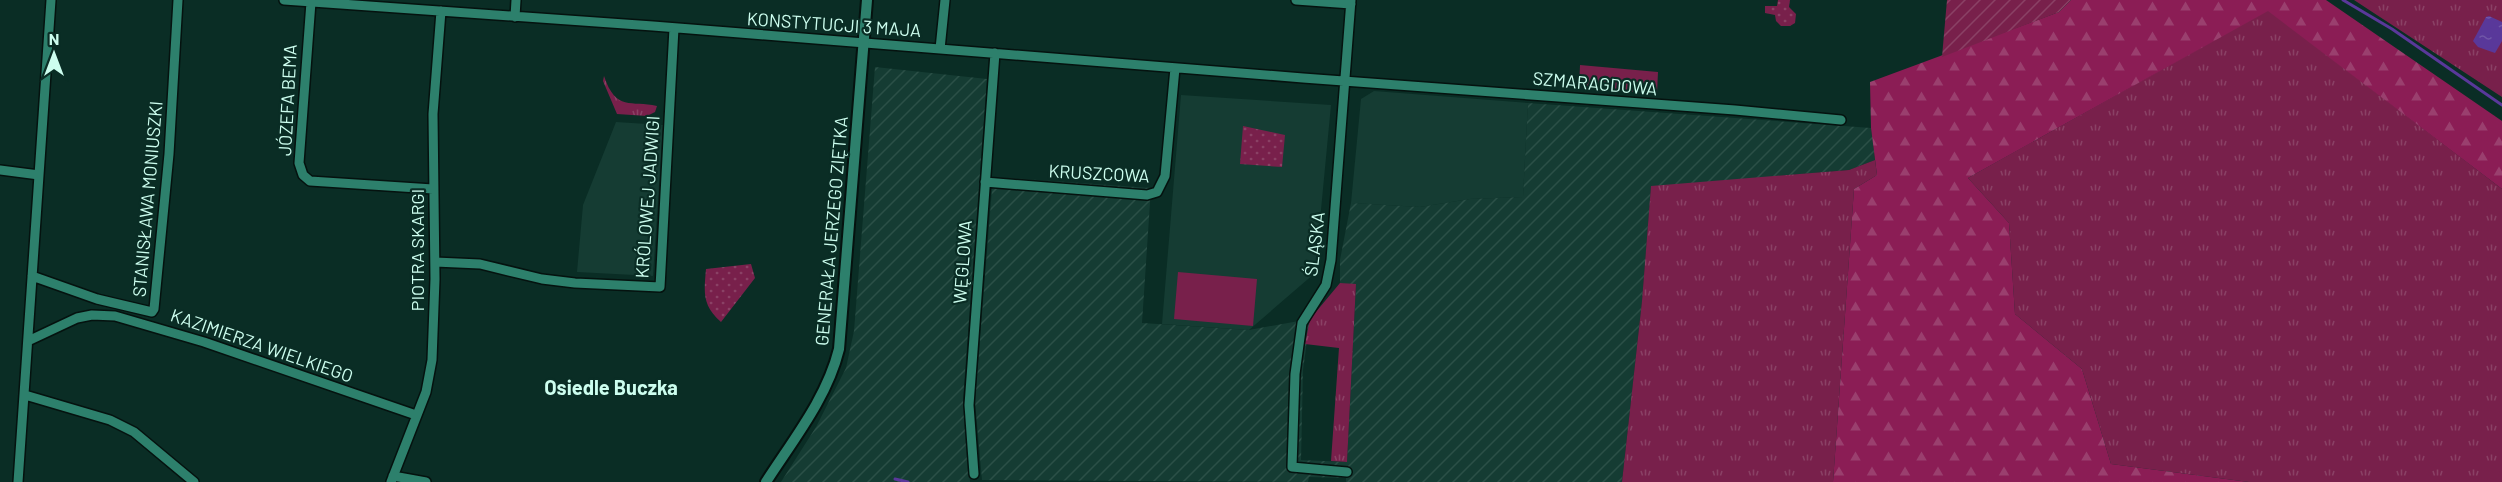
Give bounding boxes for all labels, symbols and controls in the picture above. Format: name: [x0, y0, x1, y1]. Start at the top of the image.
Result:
street label: KONSTYTUCJI 3 MAJA: [746, 7, 922, 41]
north arrow: [24, 24, 84, 84]
text: N: [49, 29, 59, 48]
street label: JÓZEFA BEMA: [273, 43, 301, 156]
street label: SZMARAGDOWA: [1532, 67, 1658, 99]
street label: STANISŁAWA MONIUSZKI: [127, 100, 167, 298]
street label: KRÓLOWEJ JADWIGI: [630, 115, 664, 279]
street label: GENERAŁA JERZEGO ZIĘTKA: [810, 115, 852, 347]
street label: KRUSZCOWA: [1048, 159, 1150, 187]
street label: PIOTRA SKARGI: [406, 189, 428, 311]
street label: ŚLĄSKA: [1299, 210, 1329, 277]
street label: WĘGLOWA: [948, 219, 976, 305]
street label: KAZIMIERZA WIELKIEGO: [168, 303, 356, 387]
district label: Osiedle Buczka: [544, 375, 678, 399]

